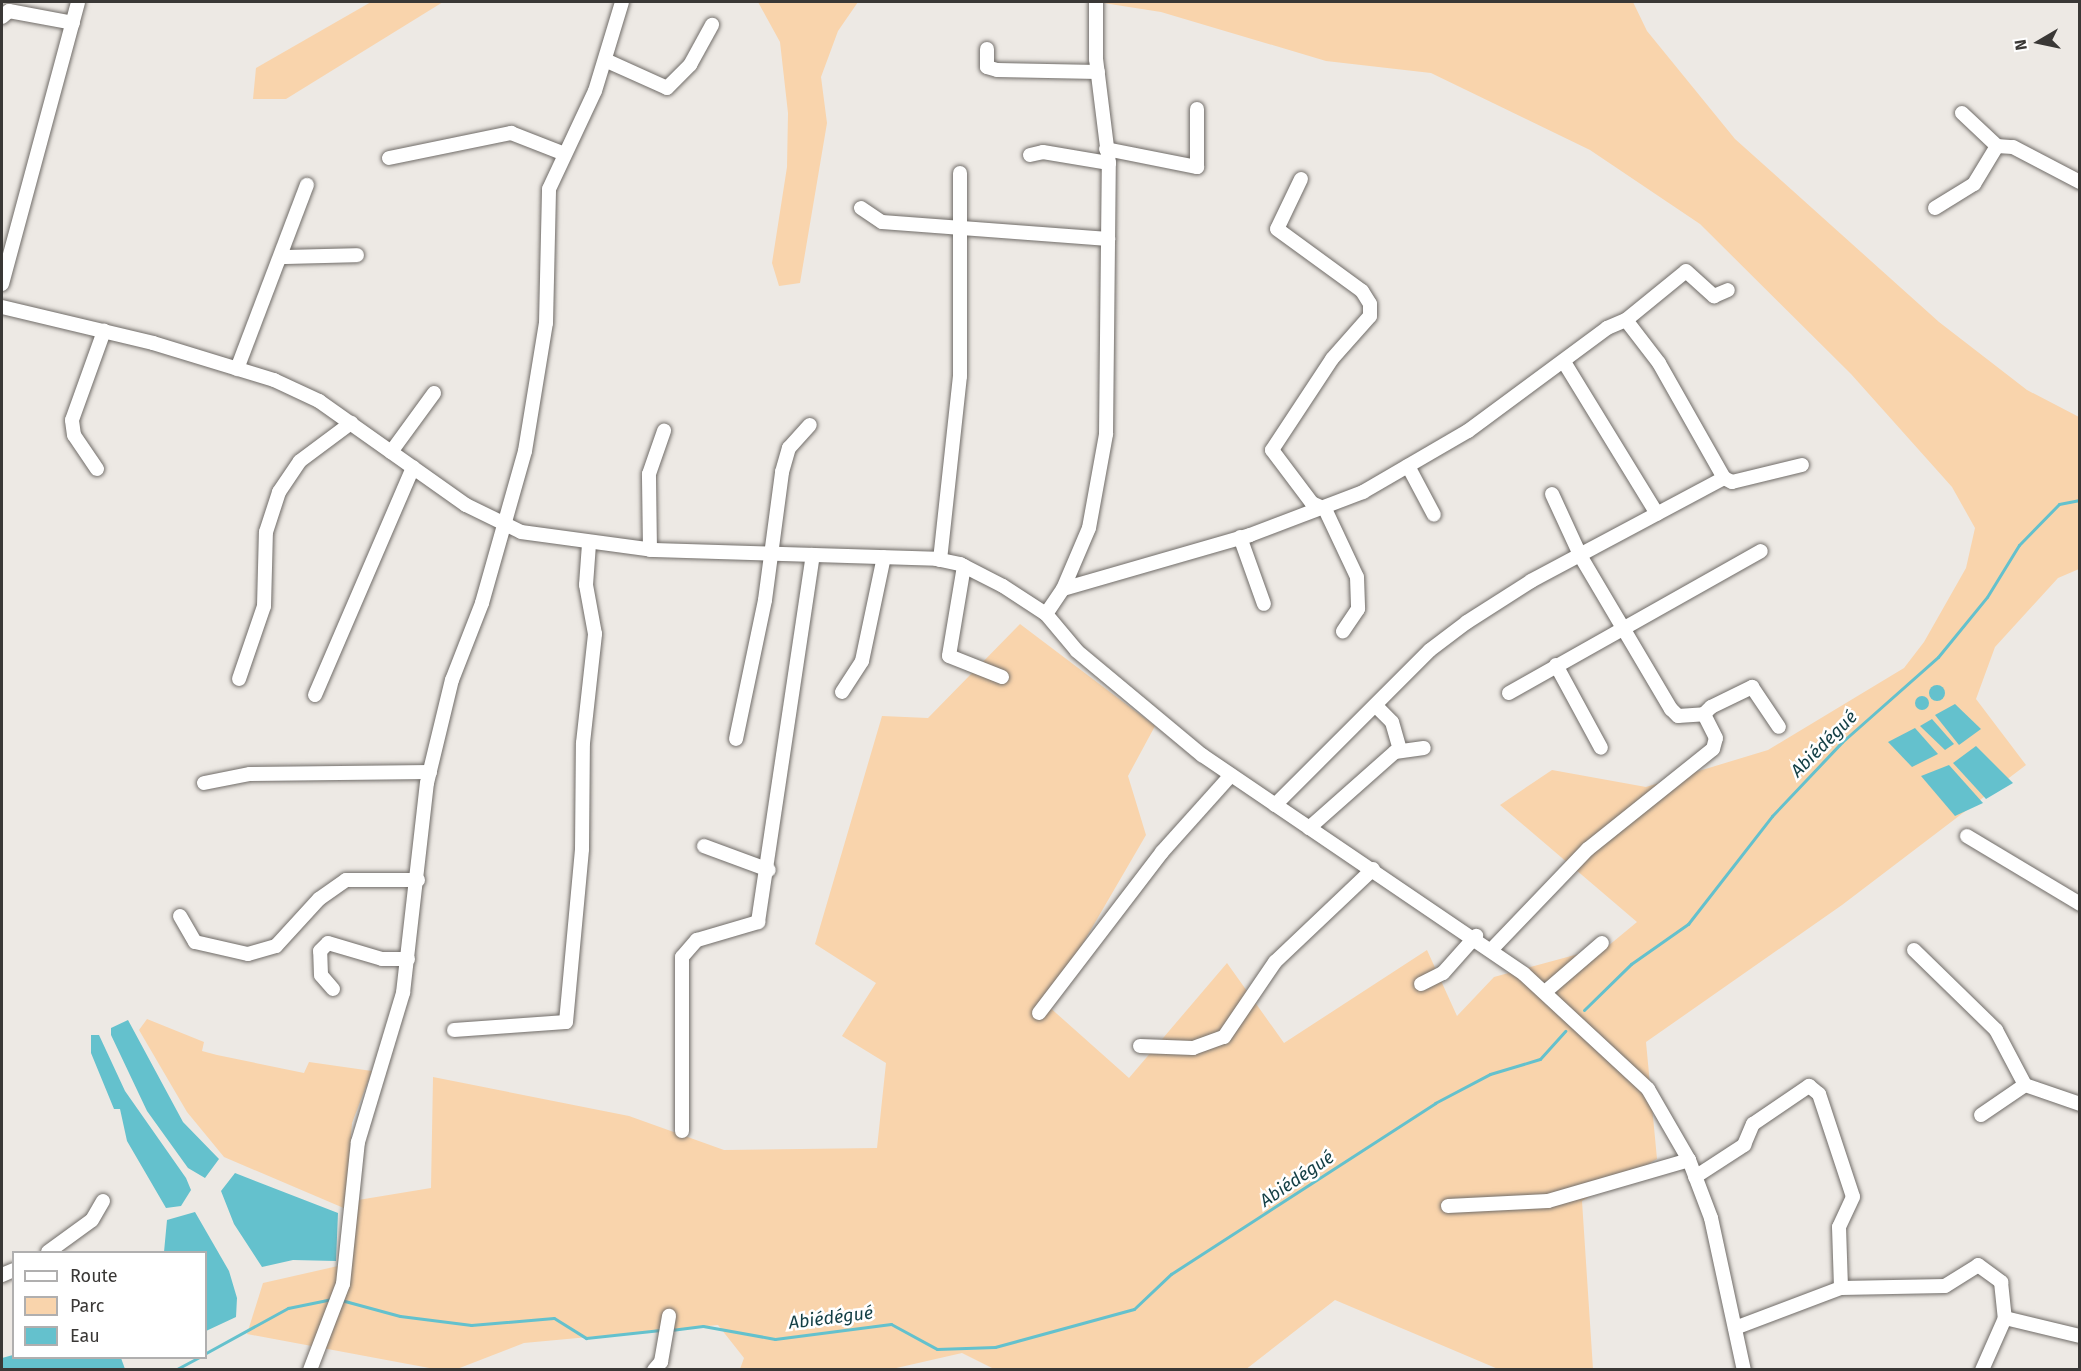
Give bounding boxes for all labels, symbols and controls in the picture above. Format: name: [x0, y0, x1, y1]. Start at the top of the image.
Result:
north arrow: [2009, 12, 2069, 72]
text: N: [2011, 38, 2031, 52]
water label: Abiédégué: [1786, 706, 1862, 782]
water label: Abiédégué: [1256, 1146, 1338, 1212]
legend: [12, 1251, 207, 1359]
text: Route: [70, 1265, 118, 1287]
text: Parc: [70, 1295, 104, 1317]
water label: Abiédégué: [788, 1302, 874, 1334]
text: Eau: [70, 1325, 100, 1347]

